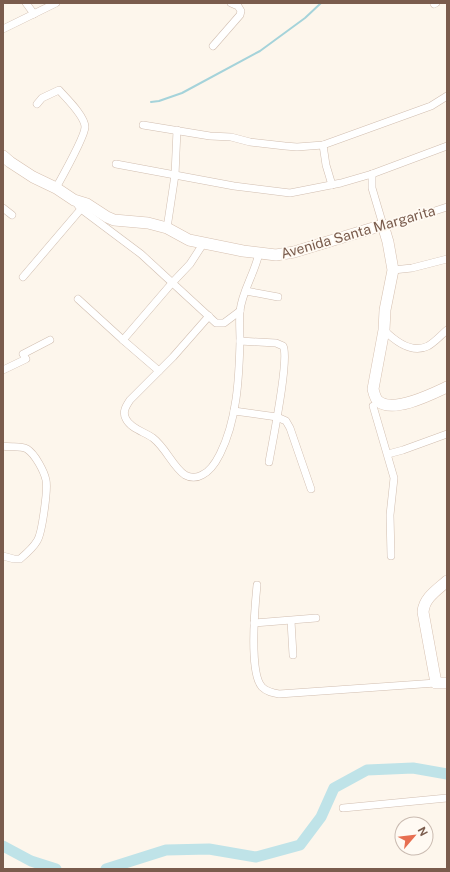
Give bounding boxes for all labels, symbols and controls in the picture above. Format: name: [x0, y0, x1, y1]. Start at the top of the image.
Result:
street label: Avenida Santa Margarita: [279, 202, 437, 262]
north arrow: [394, 816, 434, 856]
text: N: [416, 825, 430, 838]

